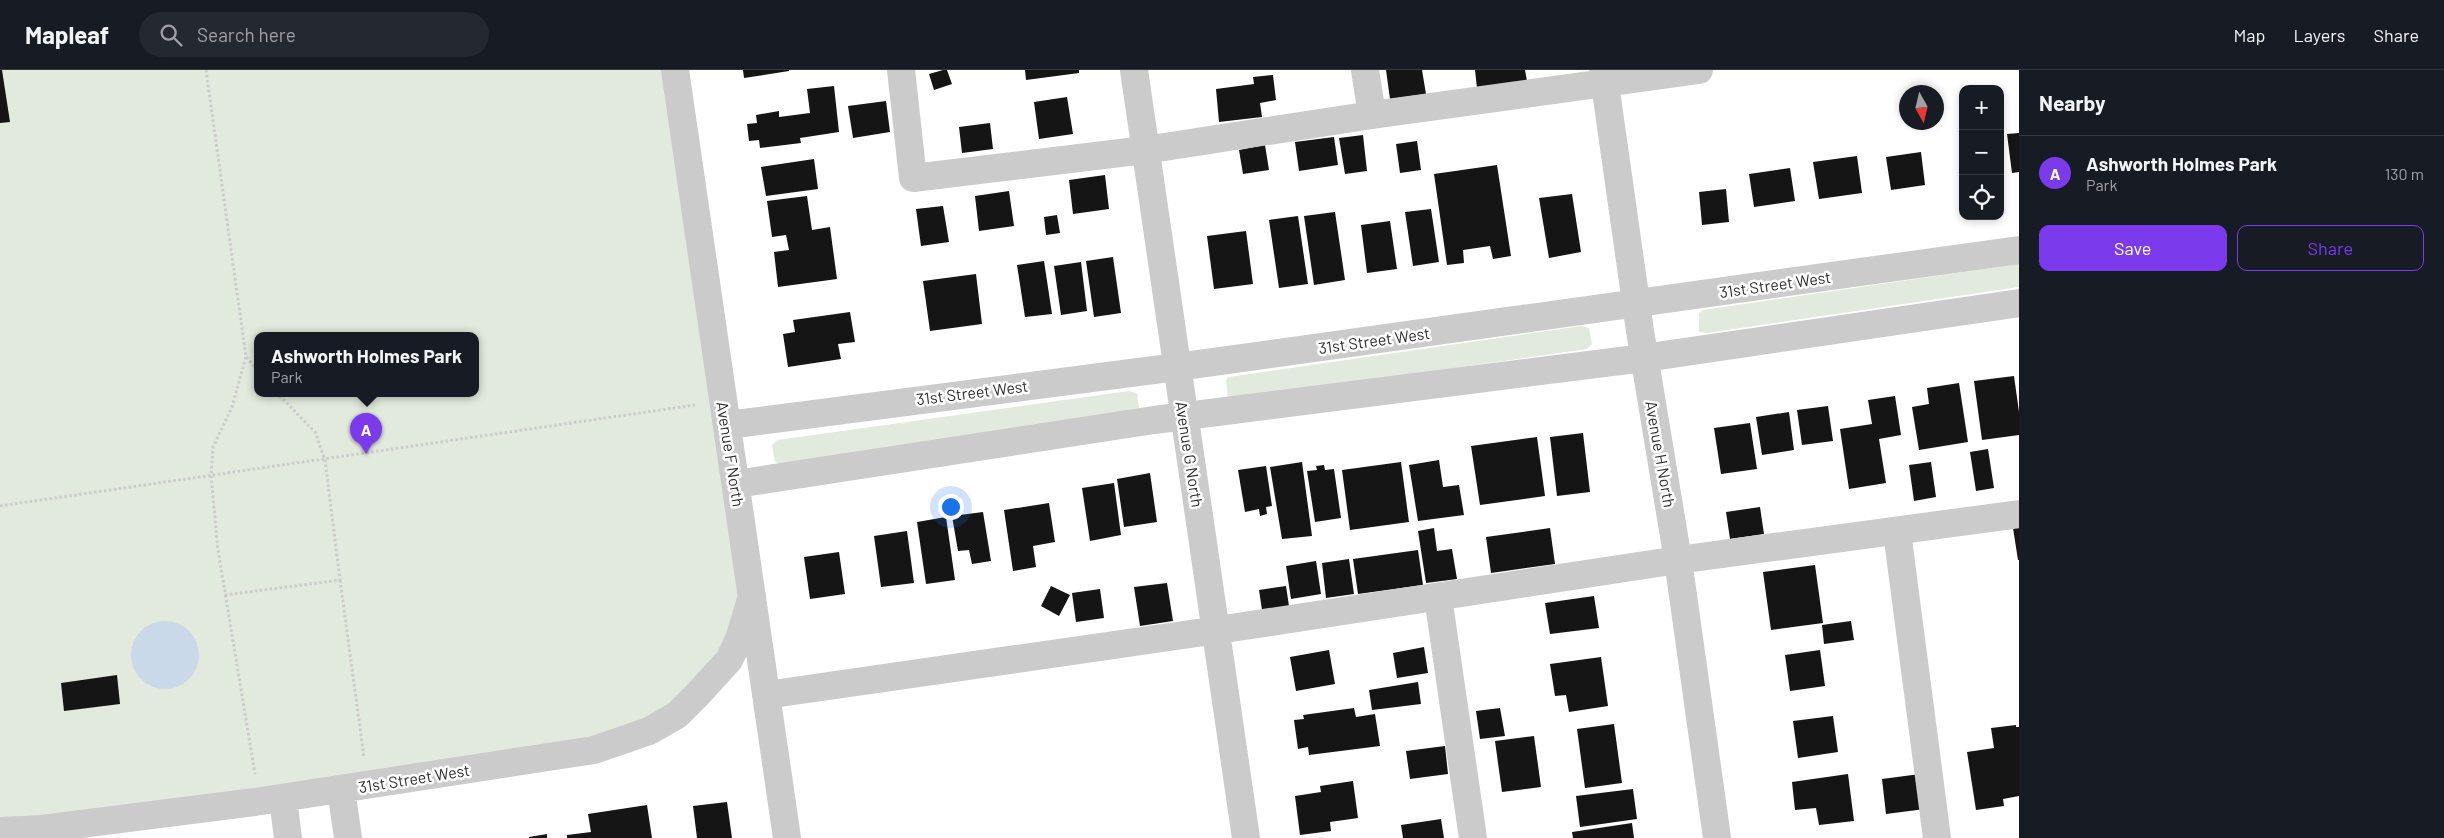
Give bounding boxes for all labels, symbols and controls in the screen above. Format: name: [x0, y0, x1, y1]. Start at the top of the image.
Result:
search box: [139, 12, 489, 57]
text: Mapleaf: [25, 20, 109, 49]
icon: search: [157, 21, 185, 49]
text: Search here: [197, 23, 296, 46]
text: Map: [2233, 24, 2265, 46]
text: Layers: [2293, 24, 2346, 46]
text: Share: [2374, 24, 2419, 46]
north arrow: [1899, 85, 1944, 130]
map controls: [1959, 85, 2004, 220]
button: +: [1959, 85, 2004, 130]
text: Nearby: [2039, 90, 2105, 115]
button: −: [1959, 130, 2004, 175]
text: Ashworth Holmes Park: [2086, 152, 2277, 175]
text: A: [2050, 164, 2060, 183]
text: 130 m: [2385, 164, 2424, 183]
button: locate: [1959, 175, 2004, 220]
text: Park: [2086, 175, 2117, 194]
button: Save: [2039, 225, 2227, 271]
button: Share: [2237, 225, 2424, 271]
street label: 31st Street West: [1718, 267, 1832, 301]
street label: 31st Street West: [1317, 323, 1431, 357]
popup: [254, 332, 479, 397]
text: Ashworth Holmes Park: [271, 344, 462, 367]
text: Park: [271, 367, 302, 386]
street label: 31st Street West: [915, 376, 1029, 408]
street label: Avenue H North: [1642, 399, 1680, 509]
street label: Avenue F North: [713, 400, 749, 508]
street label: Avenue G North: [1172, 400, 1208, 508]
pin: A: [350, 413, 382, 454]
your location: [938, 494, 964, 520]
street label: 31st Street West: [357, 760, 471, 796]

